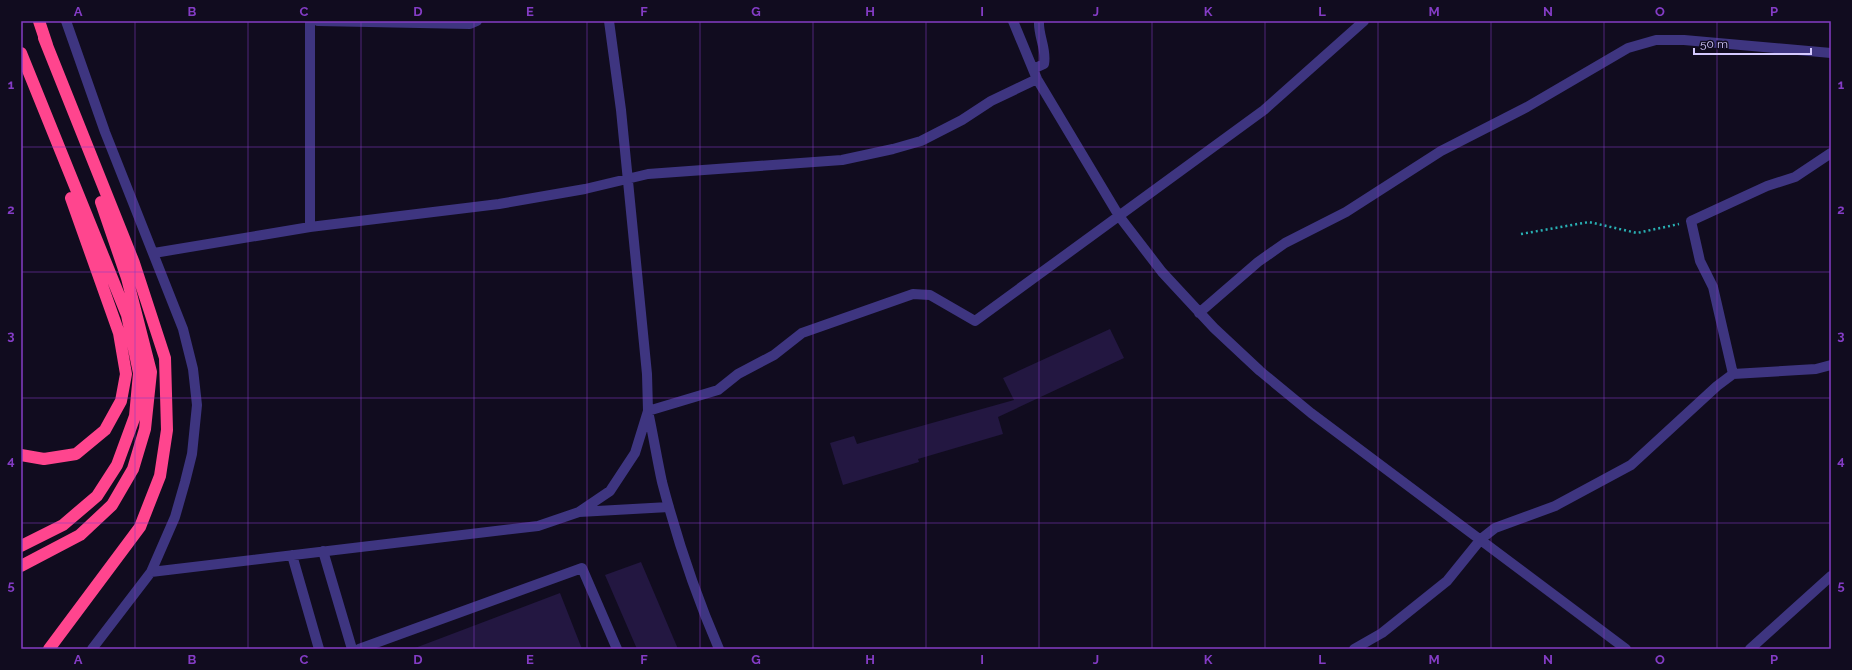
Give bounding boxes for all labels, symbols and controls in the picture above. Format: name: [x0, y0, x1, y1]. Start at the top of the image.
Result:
text: A: [74, 4, 83, 19]
text: B: [188, 4, 197, 19]
text: C: [300, 4, 309, 19]
text: D: [413, 4, 423, 19]
text: E: [526, 4, 534, 19]
text: F: [640, 4, 648, 19]
text: G: [751, 4, 761, 19]
text: H: [865, 4, 875, 19]
text: I: [980, 4, 984, 19]
text: J: [1093, 4, 1099, 19]
text: K: [1204, 4, 1213, 19]
text: L: [1318, 4, 1326, 19]
text: M: [1428, 4, 1440, 19]
text: N: [1543, 4, 1553, 19]
text: O: [1655, 4, 1665, 19]
text: P: [1770, 4, 1778, 19]
scale bar: [1694, 30, 1811, 56]
text: 50 m: [1700, 37, 1728, 51]
text: 1: [8, 77, 15, 92]
text: 1: [1838, 77, 1845, 92]
text: 2: [7, 202, 15, 217]
text: 2: [1837, 202, 1845, 217]
text: 3: [7, 328, 15, 343]
text: 3: [1837, 328, 1845, 343]
text: 4: [7, 453, 15, 468]
text: 4: [1837, 453, 1845, 468]
text: 5: [7, 578, 15, 593]
text: 5: [1837, 578, 1845, 593]
text: A: [74, 652, 83, 667]
text: B: [188, 652, 197, 667]
text: C: [300, 652, 309, 667]
text: D: [413, 652, 423, 667]
text: E: [526, 652, 534, 667]
text: F: [640, 652, 648, 667]
text: G: [751, 652, 761, 667]
text: H: [865, 652, 875, 667]
text: I: [980, 652, 984, 667]
text: J: [1093, 652, 1099, 667]
text: K: [1204, 652, 1213, 667]
text: L: [1318, 652, 1326, 667]
text: M: [1428, 652, 1440, 667]
text: N: [1543, 652, 1553, 667]
text: O: [1655, 652, 1665, 667]
text: P: [1770, 652, 1778, 667]

